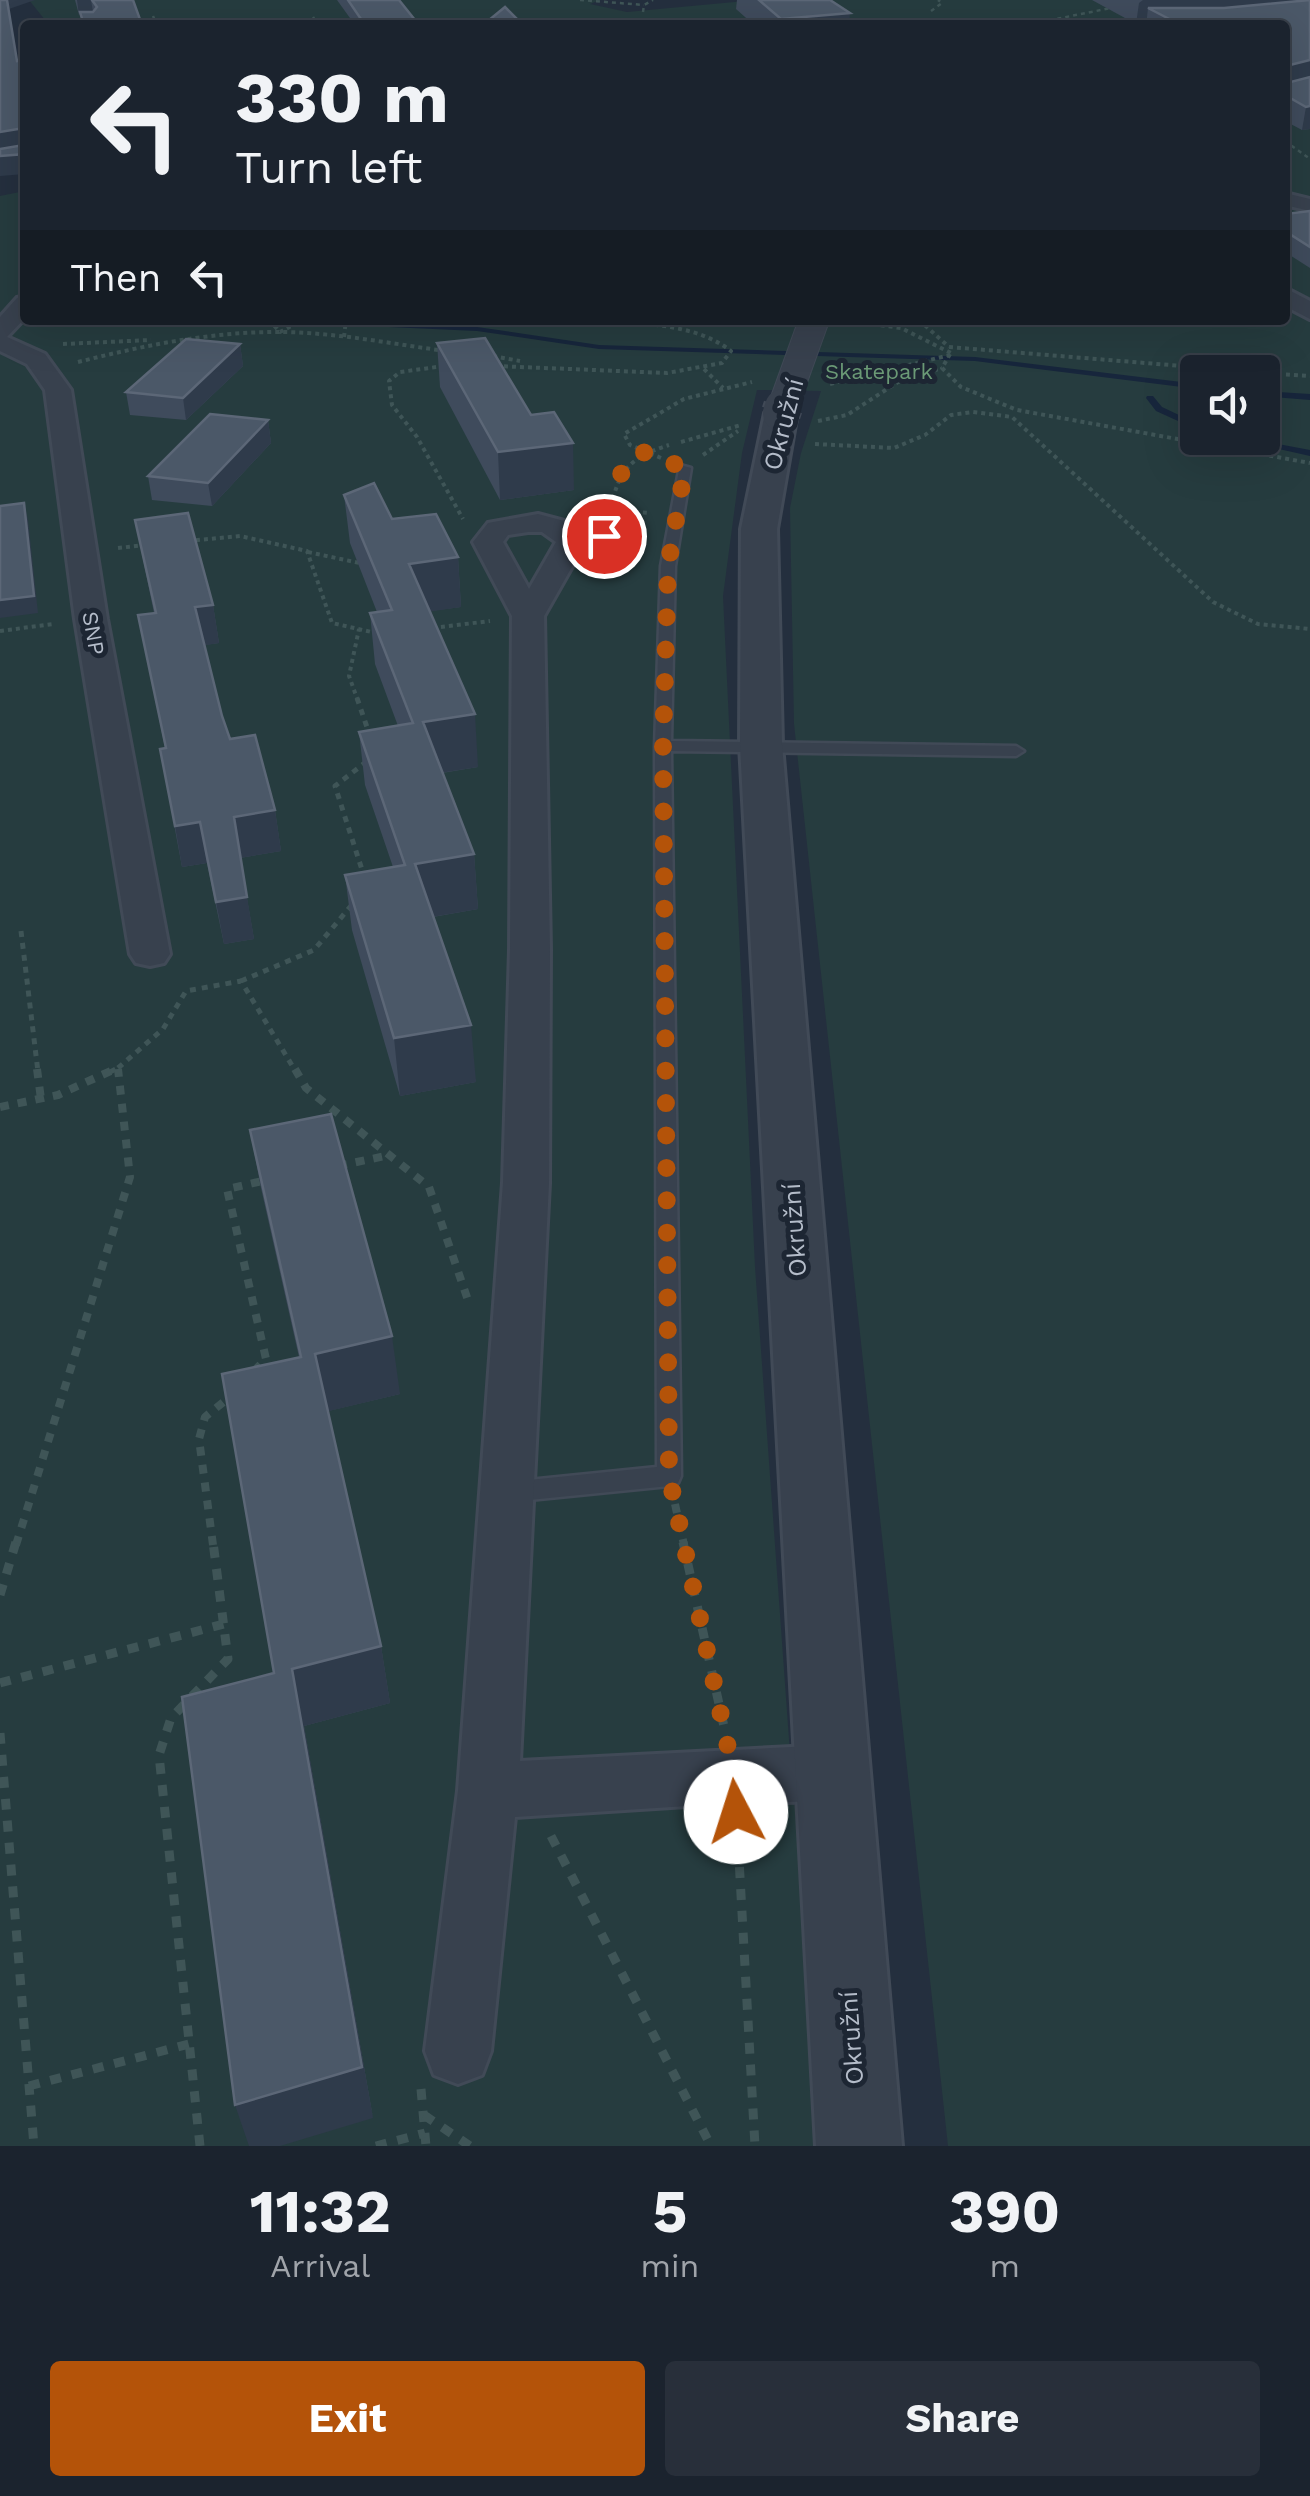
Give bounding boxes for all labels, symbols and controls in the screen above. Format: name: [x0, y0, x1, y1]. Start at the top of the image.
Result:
text: 330 m: [235, 57, 449, 139]
icon: left: [70, 60, 200, 190]
text: Turn left: [235, 141, 422, 194]
icon: left: [181, 250, 236, 305]
text: Then: [70, 256, 161, 300]
map controls: [1180, 355, 1280, 455]
button: sound: [1180, 355, 1280, 455]
park label: Skatepark: [825, 359, 933, 384]
street label: Okružní: [757, 375, 810, 473]
pin: [562, 494, 647, 579]
icon: arrive: [577, 509, 632, 564]
street label: SNP: [77, 609, 110, 657]
street label: Okružní: [777, 1182, 812, 1278]
position arrow: [684, 1760, 788, 1864]
street label: Okružní: [834, 1990, 869, 2086]
text: 11:32: [250, 2176, 391, 2247]
text: 5: [652, 2176, 687, 2247]
text: 390: [949, 2176, 1060, 2247]
text: Arrival: [270, 2247, 370, 2285]
text: min: [641, 2247, 699, 2285]
text: m: [989, 2247, 1020, 2285]
button: Exit: [50, 2361, 645, 2476]
button: Share: [665, 2361, 1260, 2476]

